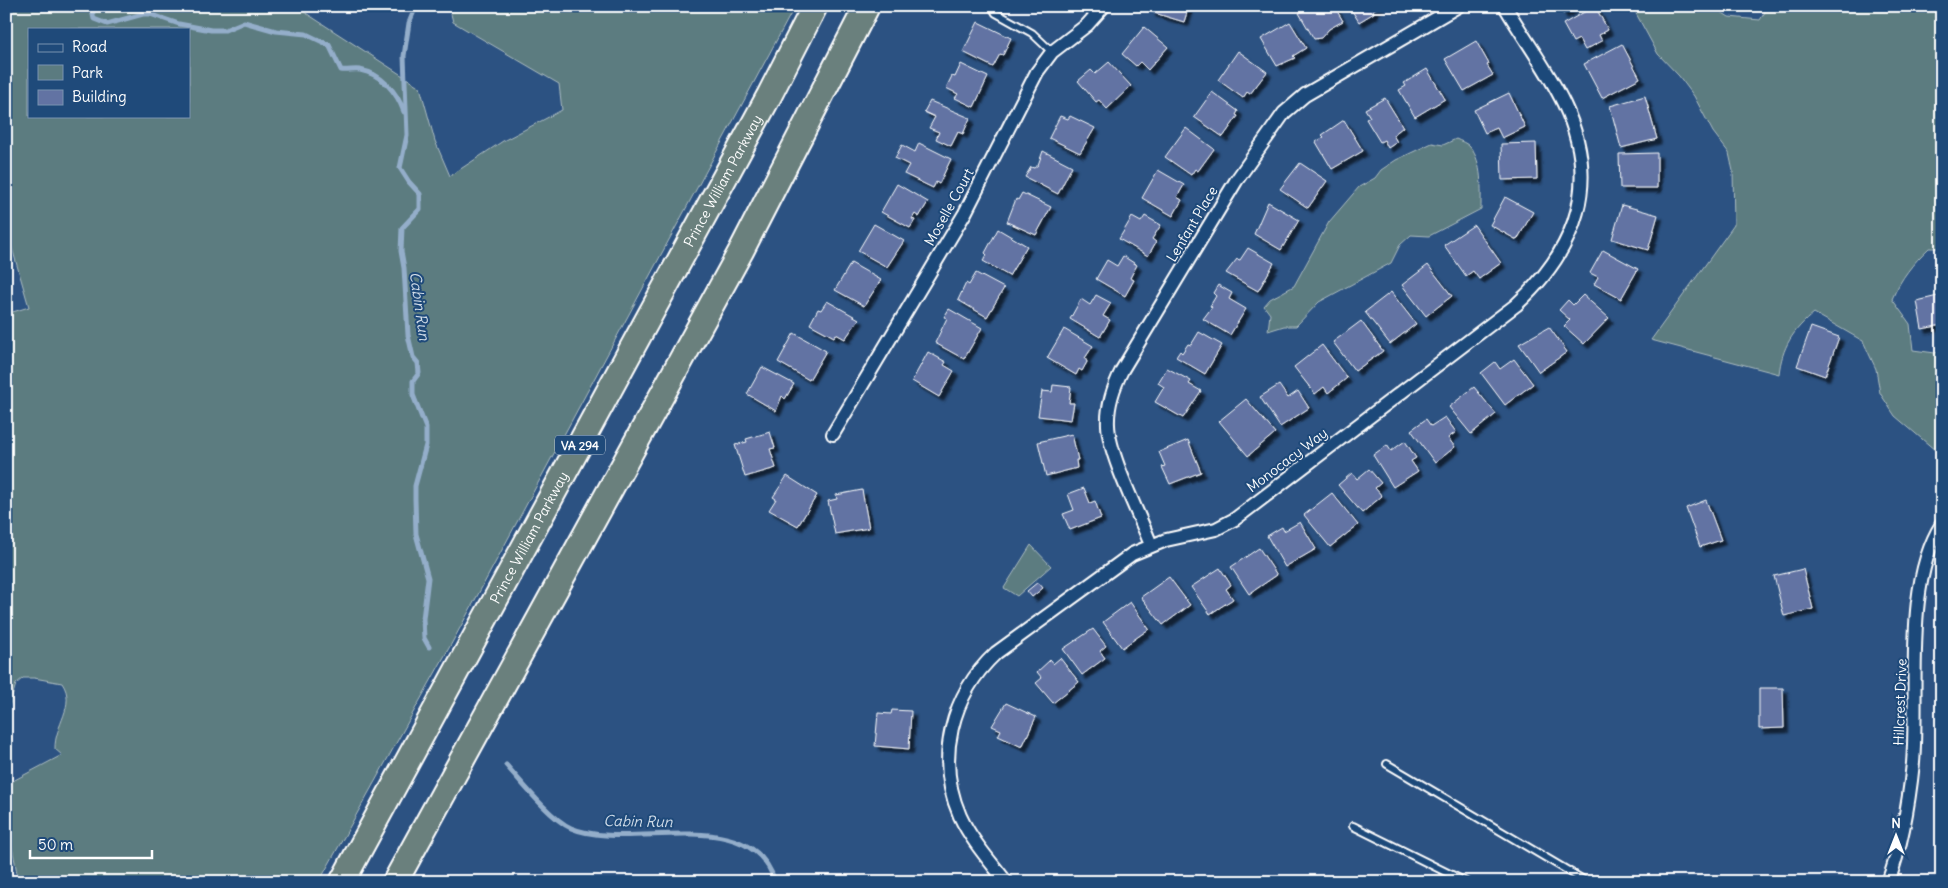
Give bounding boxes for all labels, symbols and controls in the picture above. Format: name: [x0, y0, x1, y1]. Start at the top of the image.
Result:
legend: [28, 28, 190, 118]
text: Road: [72, 37, 107, 56]
text: Park: [72, 63, 103, 82]
text: Building: [72, 87, 127, 106]
street label: Prince William Parkway: [680, 112, 766, 250]
street label: Moselle Court: [920, 165, 978, 249]
street label: Lenfant Place: [1162, 183, 1222, 265]
water label: Cabin Run: [406, 270, 434, 342]
street label: Monocacy Way: [1243, 424, 1331, 496]
road number: VA 294: [555, 436, 605, 454]
street label: Prince William Parkway: [486, 468, 572, 607]
street label: Hillcrest Drive: [1889, 658, 1911, 746]
north arrow: [1870, 810, 1920, 860]
water label: Cabin Run: [603, 811, 673, 831]
text: N: [1891, 814, 1901, 832]
scale bar: [30, 828, 152, 860]
text: 50 m: [38, 835, 73, 854]

